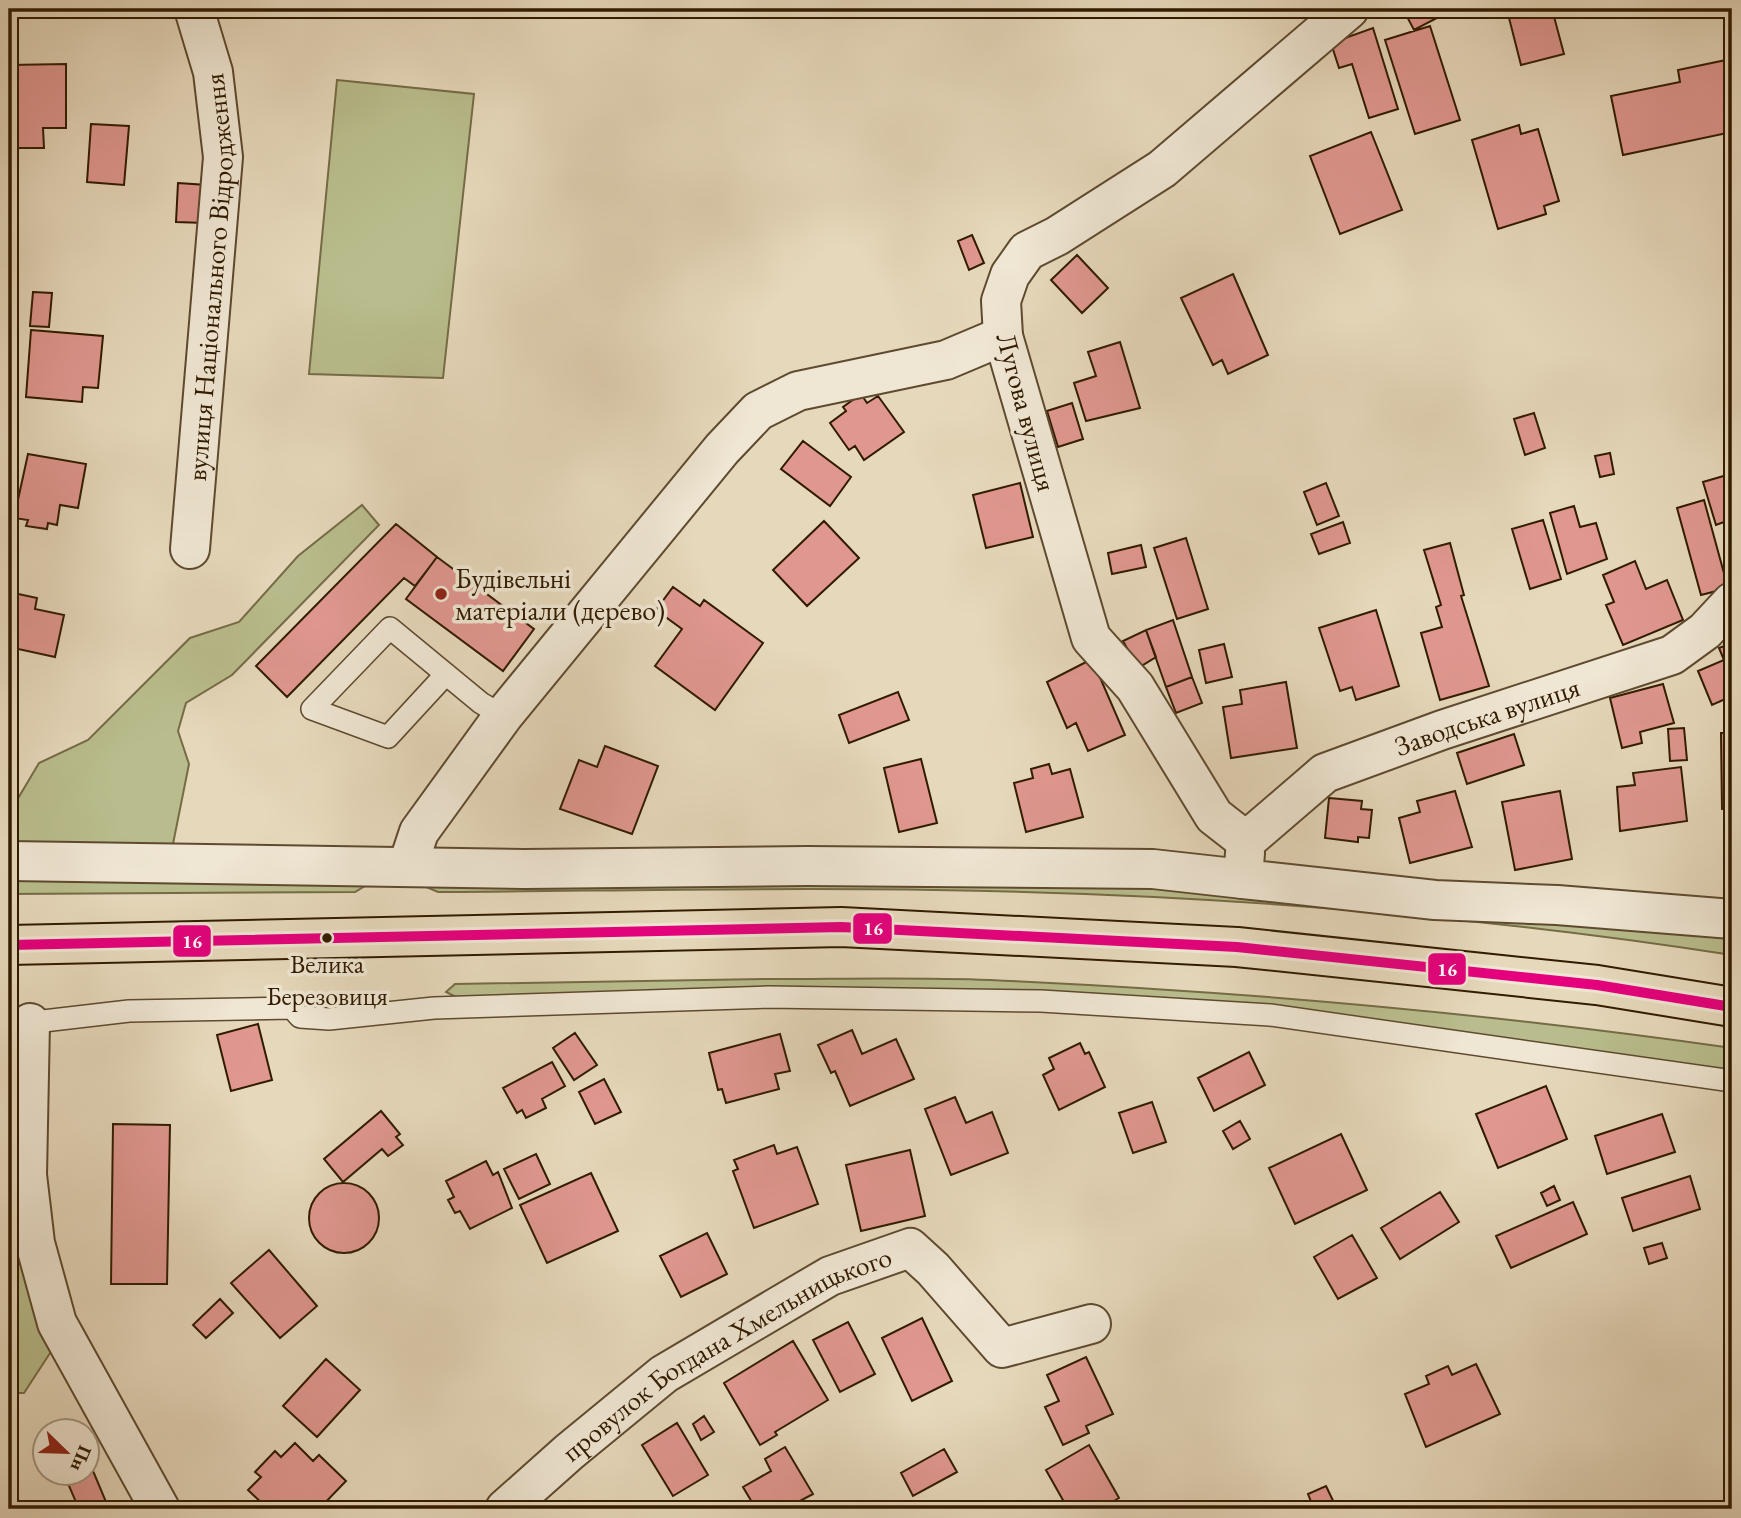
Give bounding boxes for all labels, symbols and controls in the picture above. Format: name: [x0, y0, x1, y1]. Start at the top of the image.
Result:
street label: вулиця Національного Відродження: [178, 71, 241, 482]
street label: Лугова вулиця: [989, 329, 1065, 495]
place label: Будівельні матеріали (дерево): [455, 560, 665, 628]
marker: Будівельні матеріали (дерево): [433, 586, 449, 602]
street label: Заводська вулиця: [1389, 668, 1584, 764]
line badge: 16: [852, 912, 893, 945]
text: 16: [863, 916, 883, 941]
line badge: 16: [172, 924, 212, 958]
text: 16: [182, 929, 202, 954]
marker: Велика Березовиця: [320, 931, 334, 945]
place label: Велика Березовиця: [266, 947, 388, 1013]
line badge: 16: [1427, 952, 1467, 986]
text: 16: [1437, 957, 1457, 982]
street label: провулок Богдана Хмельницького: [554, 1238, 896, 1469]
north arrow: [32, 1416, 102, 1486]
text: Пн: [65, 1442, 98, 1475]

